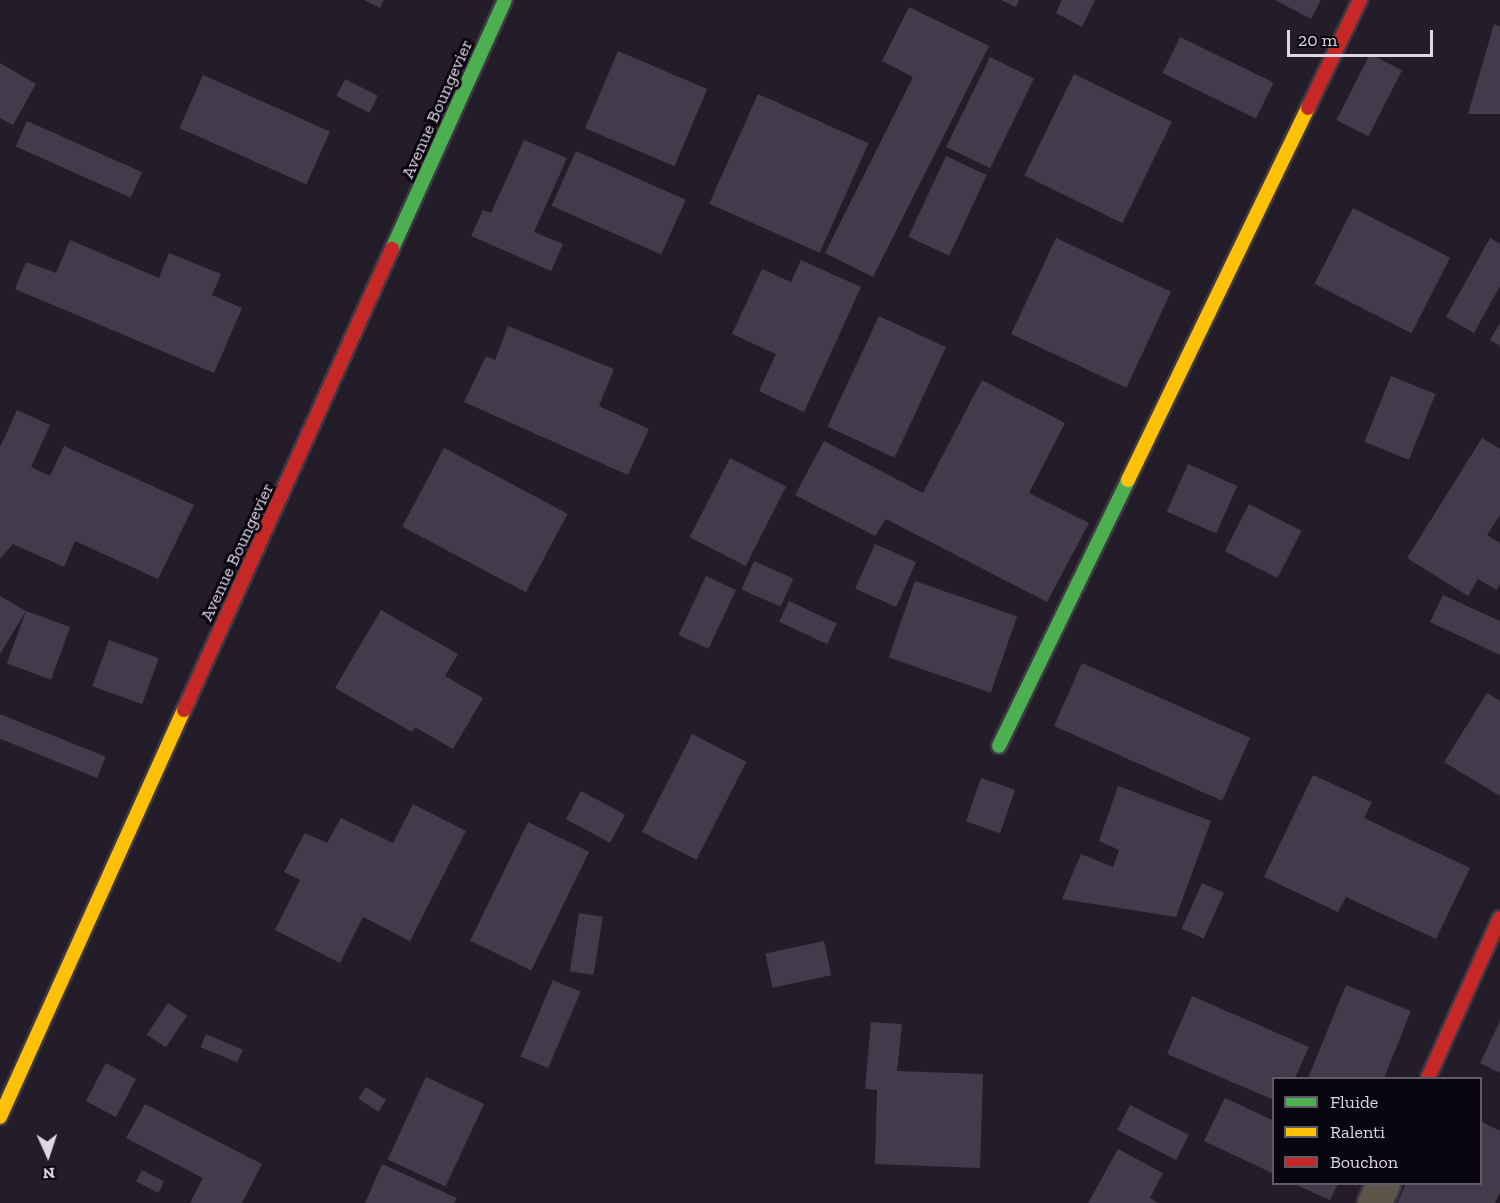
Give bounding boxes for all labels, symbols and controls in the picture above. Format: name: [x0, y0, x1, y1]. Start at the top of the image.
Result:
scale bar: [1290, 18, 1436, 56]
text: 20 m: [1298, 29, 1337, 51]
street label: Avenue Boungevier: [397, 36, 477, 182]
street label: Avenue Boungevier: [196, 480, 278, 624]
legend: [1272, 1077, 1482, 1185]
text: Fluide: [1330, 1091, 1378, 1113]
text: Ralenti: [1330, 1121, 1385, 1143]
north arrow: [18, 1125, 78, 1185]
text: Bouchon: [1330, 1151, 1398, 1173]
text: N: [42, 1164, 56, 1183]

